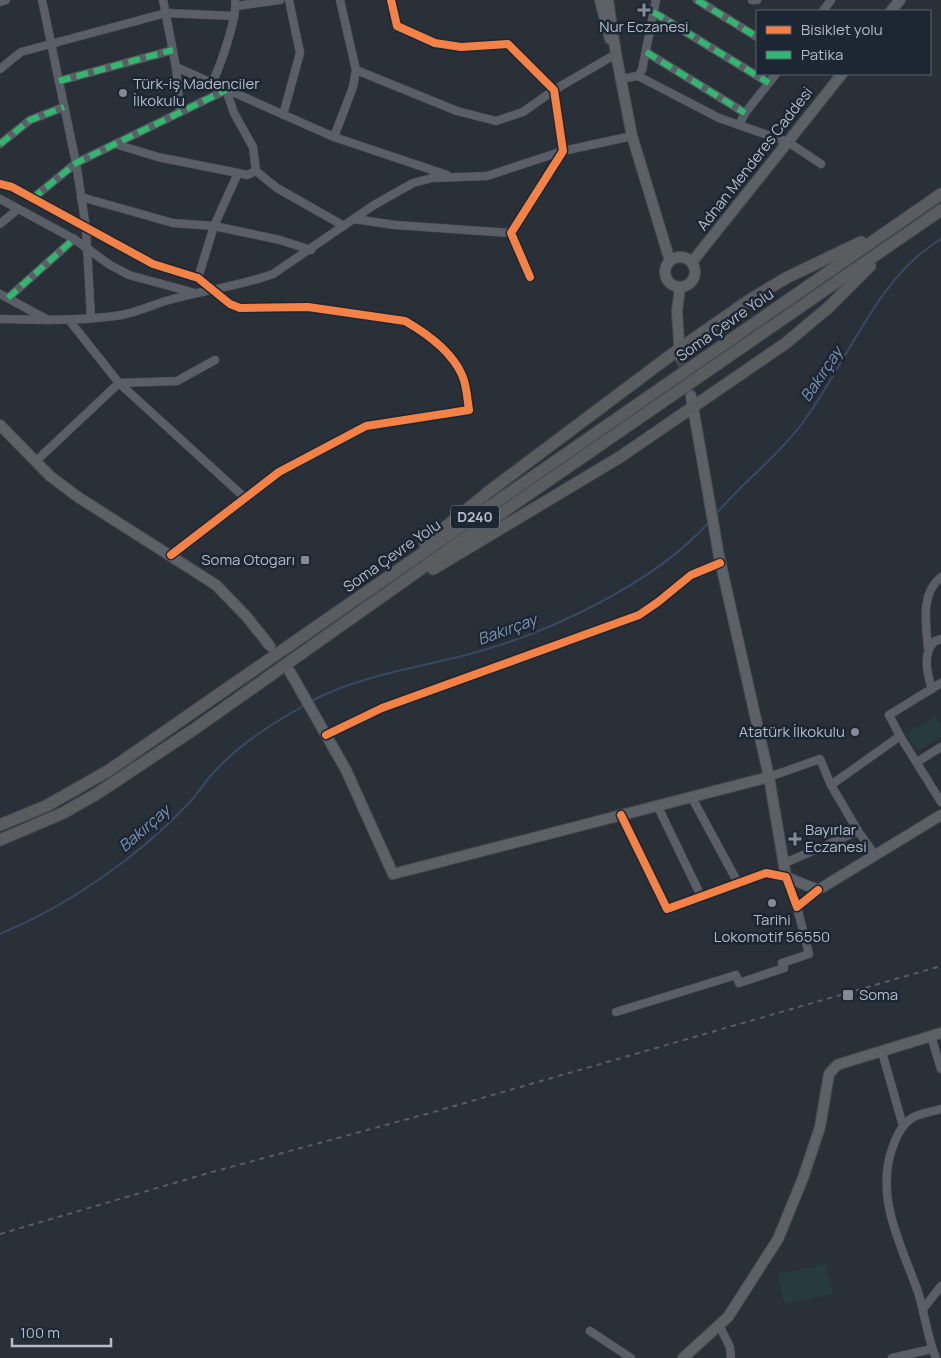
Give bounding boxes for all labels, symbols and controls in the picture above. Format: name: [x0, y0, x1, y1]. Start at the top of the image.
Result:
marker: Nur Eczanesi: [638, 4, 650, 16]
legend: [756, 10, 931, 75]
place label: Nur Eczanesi: [599, 16, 689, 37]
text: Bisiklet yolu: [801, 19, 883, 40]
text: Patika: [801, 44, 843, 65]
place label: Türk-iş Madenciler İlkokulu: [133, 73, 260, 111]
street label: Adnan Menderes Caddesi: [692, 82, 817, 235]
marker: Türk-iş Madenciler İlkokulu: [117, 87, 129, 99]
street label: Soma Çevre Yolu: [672, 283, 778, 366]
water label: Bakırçay: [795, 340, 849, 406]
road number: D240: [451, 506, 499, 528]
street label: Soma Çevre Yolu: [339, 514, 445, 597]
place label: Soma Otogarı: [201, 549, 295, 570]
marker: Soma Otogarı: [299, 554, 311, 566]
water label: Bakırçay: [474, 607, 542, 650]
place label: Atatürk İlkokulu: [739, 721, 845, 742]
marker: Atatürk İlkokulu: [849, 726, 861, 738]
water label: Bakırçay: [114, 798, 176, 857]
place label: Bayırlar Eczanesi: [805, 819, 867, 857]
marker: Bayırlar Eczanesi: [789, 833, 801, 845]
marker: Tarihi Lokomotif 56550: [766, 897, 778, 909]
place label: Tarihi Lokomotif 56550: [714, 909, 830, 947]
place label: Soma: [859, 984, 898, 1005]
marker: Soma: [841, 988, 855, 1002]
scale bar: [12, 1316, 111, 1348]
text: 100 m: [20, 1322, 60, 1343]

